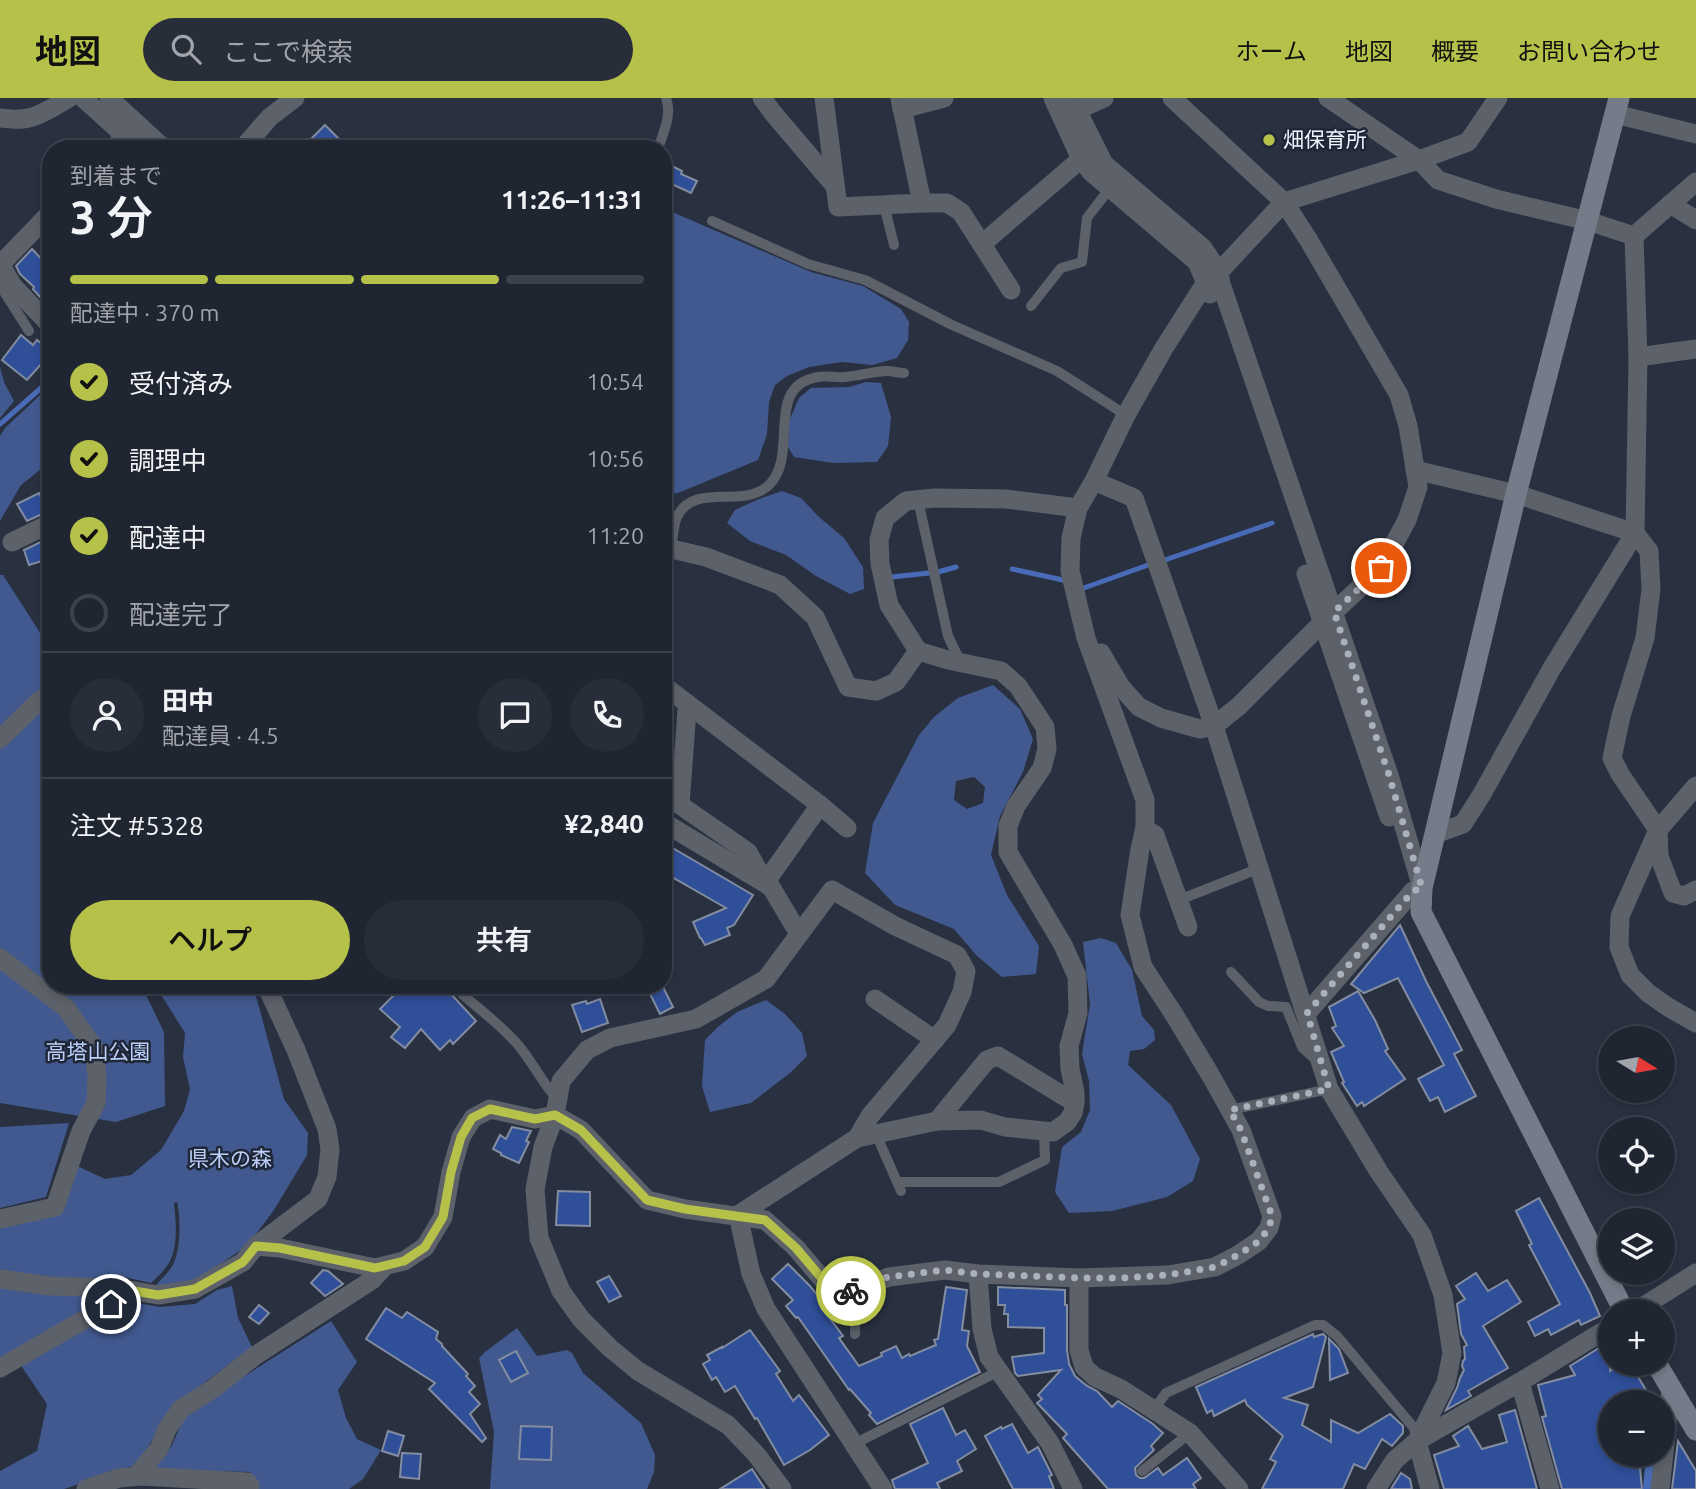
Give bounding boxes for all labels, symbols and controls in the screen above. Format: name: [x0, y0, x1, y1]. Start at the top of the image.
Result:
search box: [143, 18, 633, 81]
icon: search: [167, 30, 205, 68]
text: 地図: [35, 32, 101, 69]
text: ここで検索: [223, 37, 353, 66]
text: ホーム: [1236, 38, 1307, 65]
text: 地図: [1345, 38, 1393, 65]
text: 概要: [1431, 38, 1479, 65]
text: お問い合わせ: [1517, 38, 1661, 65]
place label: 畑保育所: [1283, 127, 1367, 151]
marker: 畑保育所: [1261, 132, 1277, 148]
text: 到着まで: [70, 163, 162, 188]
text: 11:26–11:31: [501, 185, 644, 214]
text: 3 分: [70, 191, 153, 243]
text: 配達中 · 370 m: [70, 300, 219, 325]
icon: check: [70, 363, 108, 401]
text: 受付済み: [129, 369, 233, 398]
text: 10:54: [586, 369, 644, 394]
icon: check: [70, 440, 108, 478]
text: 調理中: [129, 446, 207, 475]
text: 10:56: [586, 446, 644, 471]
icon: check: [70, 517, 108, 555]
text: 配達中: [129, 523, 207, 552]
text: 11:20: [586, 523, 644, 548]
pin: [1351, 538, 1411, 598]
icon: bag: [1362, 549, 1400, 587]
text: 配達完了: [129, 600, 233, 629]
button: person: [70, 678, 144, 752]
button: chat: [478, 678, 552, 752]
button: phone: [570, 678, 644, 752]
text: 田中: [162, 686, 214, 715]
text: 配達員 · 4.5: [162, 723, 279, 748]
text: ¥2,840: [564, 809, 644, 838]
text: 注文 #5328: [70, 811, 204, 840]
button: ヘルプ: [70, 900, 350, 980]
button: 共有: [364, 900, 644, 980]
north arrow: [1598, 1026, 1675, 1102]
map controls: [1598, 1026, 1675, 1467]
park label: 高塔山公園: [46, 1039, 151, 1063]
button: locate: [1598, 1117, 1675, 1194]
park label: 県木の森: [188, 1146, 272, 1170]
button: layers: [1598, 1208, 1675, 1285]
courier: [816, 1256, 886, 1326]
icon: bike: [832, 1272, 870, 1310]
pin: [81, 1274, 141, 1334]
icon: home: [92, 1285, 130, 1323]
button: +: [1598, 1299, 1675, 1376]
button: −: [1598, 1390, 1675, 1467]

